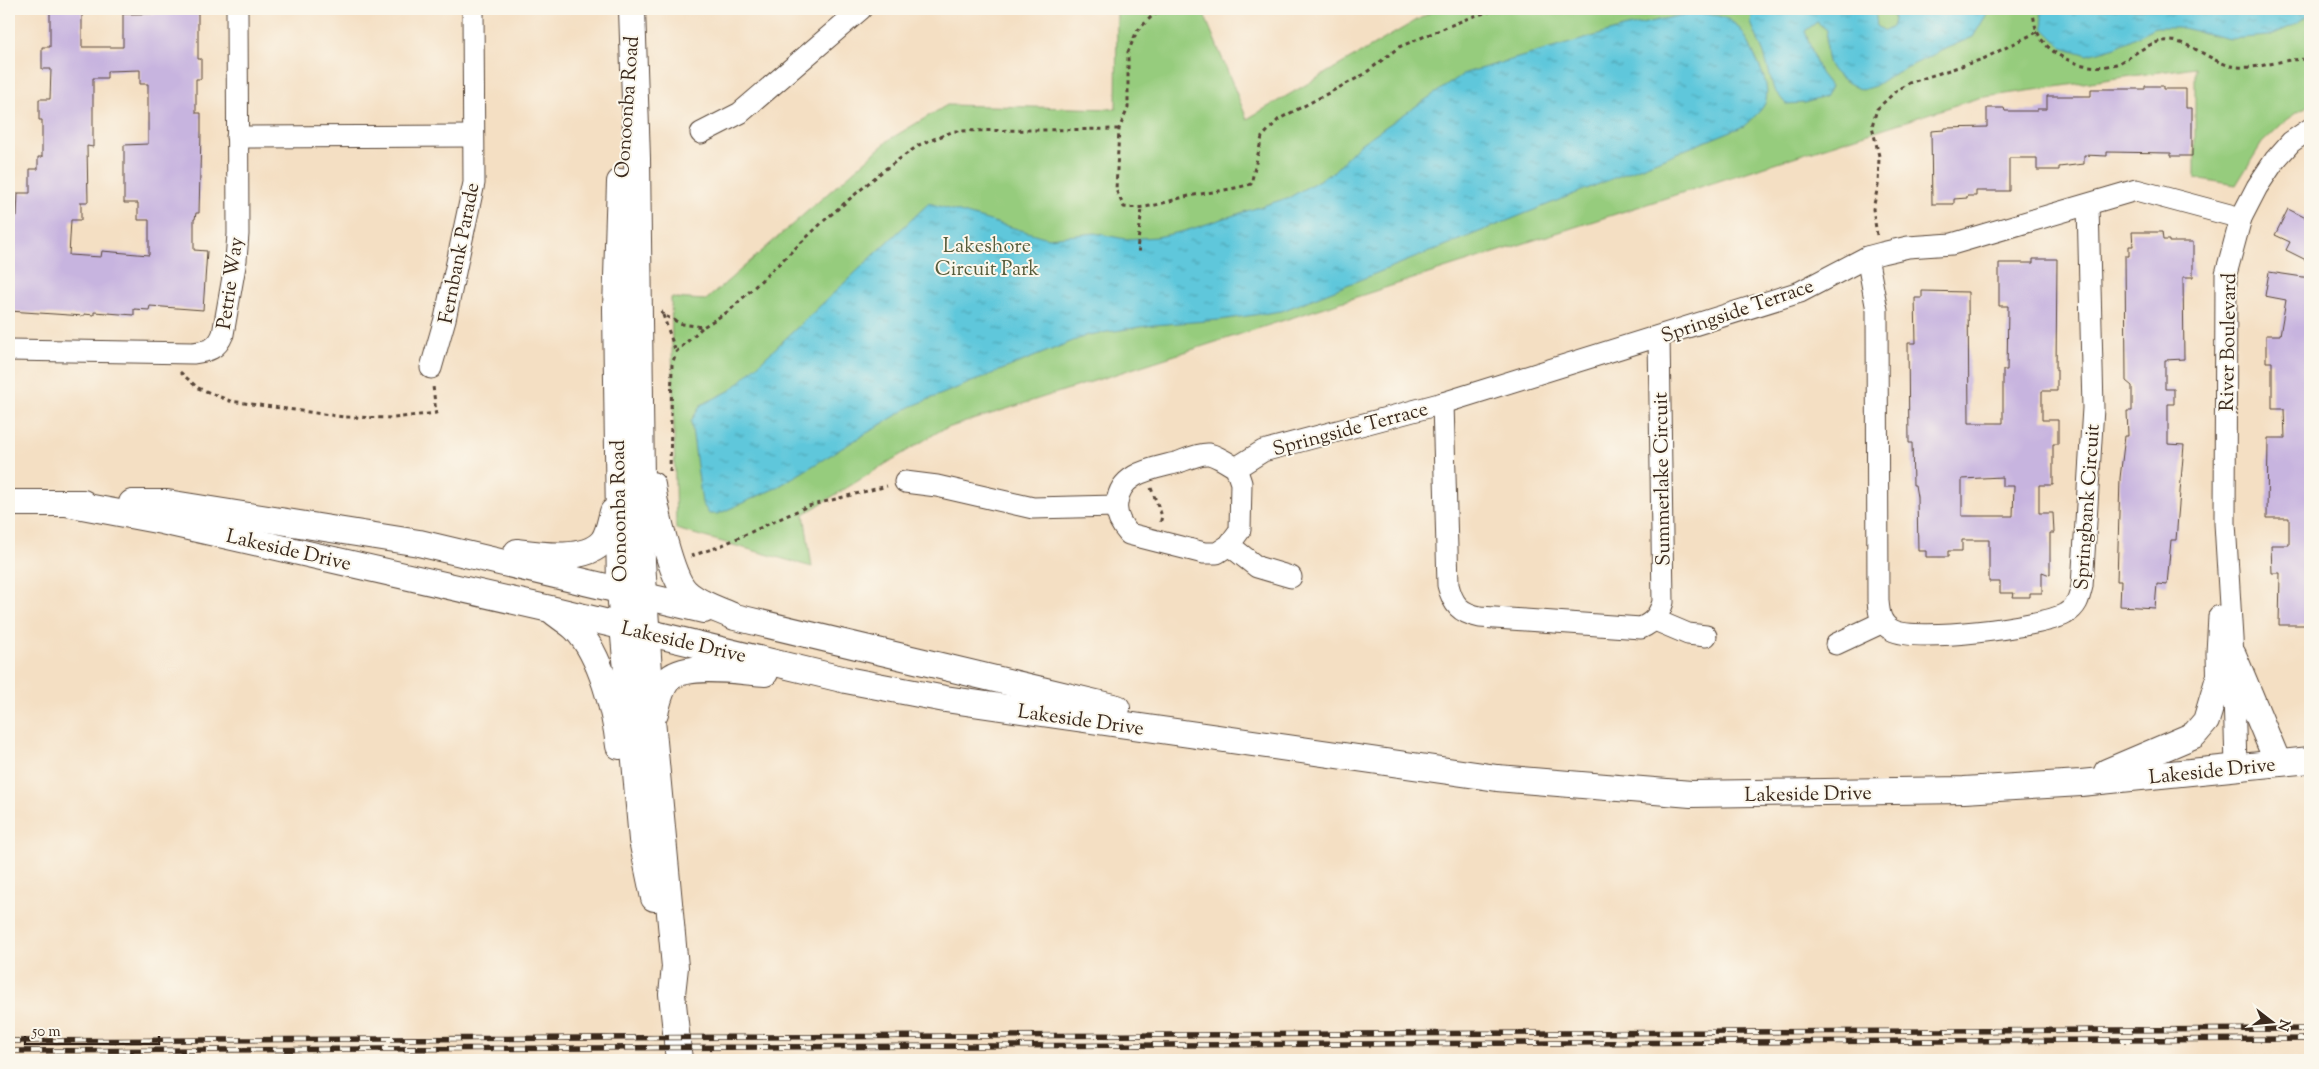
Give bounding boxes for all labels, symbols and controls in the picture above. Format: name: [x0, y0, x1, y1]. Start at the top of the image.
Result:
street label: Oonoonba Road: [609, 35, 648, 179]
street label: Fernbank Parade: [433, 180, 488, 327]
park label: Lakeshore Circuit Park: [935, 233, 1039, 285]
street label: Petrie Way: [211, 235, 252, 331]
street label: Springside Terrace: [1658, 273, 1818, 352]
street label: River Boulevard: [2214, 273, 2245, 412]
street label: Summerlake Circuit: [1647, 392, 1680, 566]
street label: Springside Terrace: [1270, 396, 1431, 465]
street label: Springbank Circuit: [2068, 423, 2109, 591]
street label: Oonoonba Road: [605, 439, 636, 582]
street label: Lakeside Drive: [223, 523, 354, 580]
street label: Lakeside Drive: [618, 615, 749, 672]
street label: Lakeside Drive: [1016, 698, 1146, 745]
street label: Lakeside Drive: [2147, 751, 2277, 794]
street label: Lakeside Drive: [1744, 780, 1872, 811]
north arrow: [2246, 996, 2296, 1046]
scale bar: [25, 1014, 159, 1046]
text: N: [2271, 1017, 2294, 1033]
text: 50 m: [31, 1022, 61, 1043]

